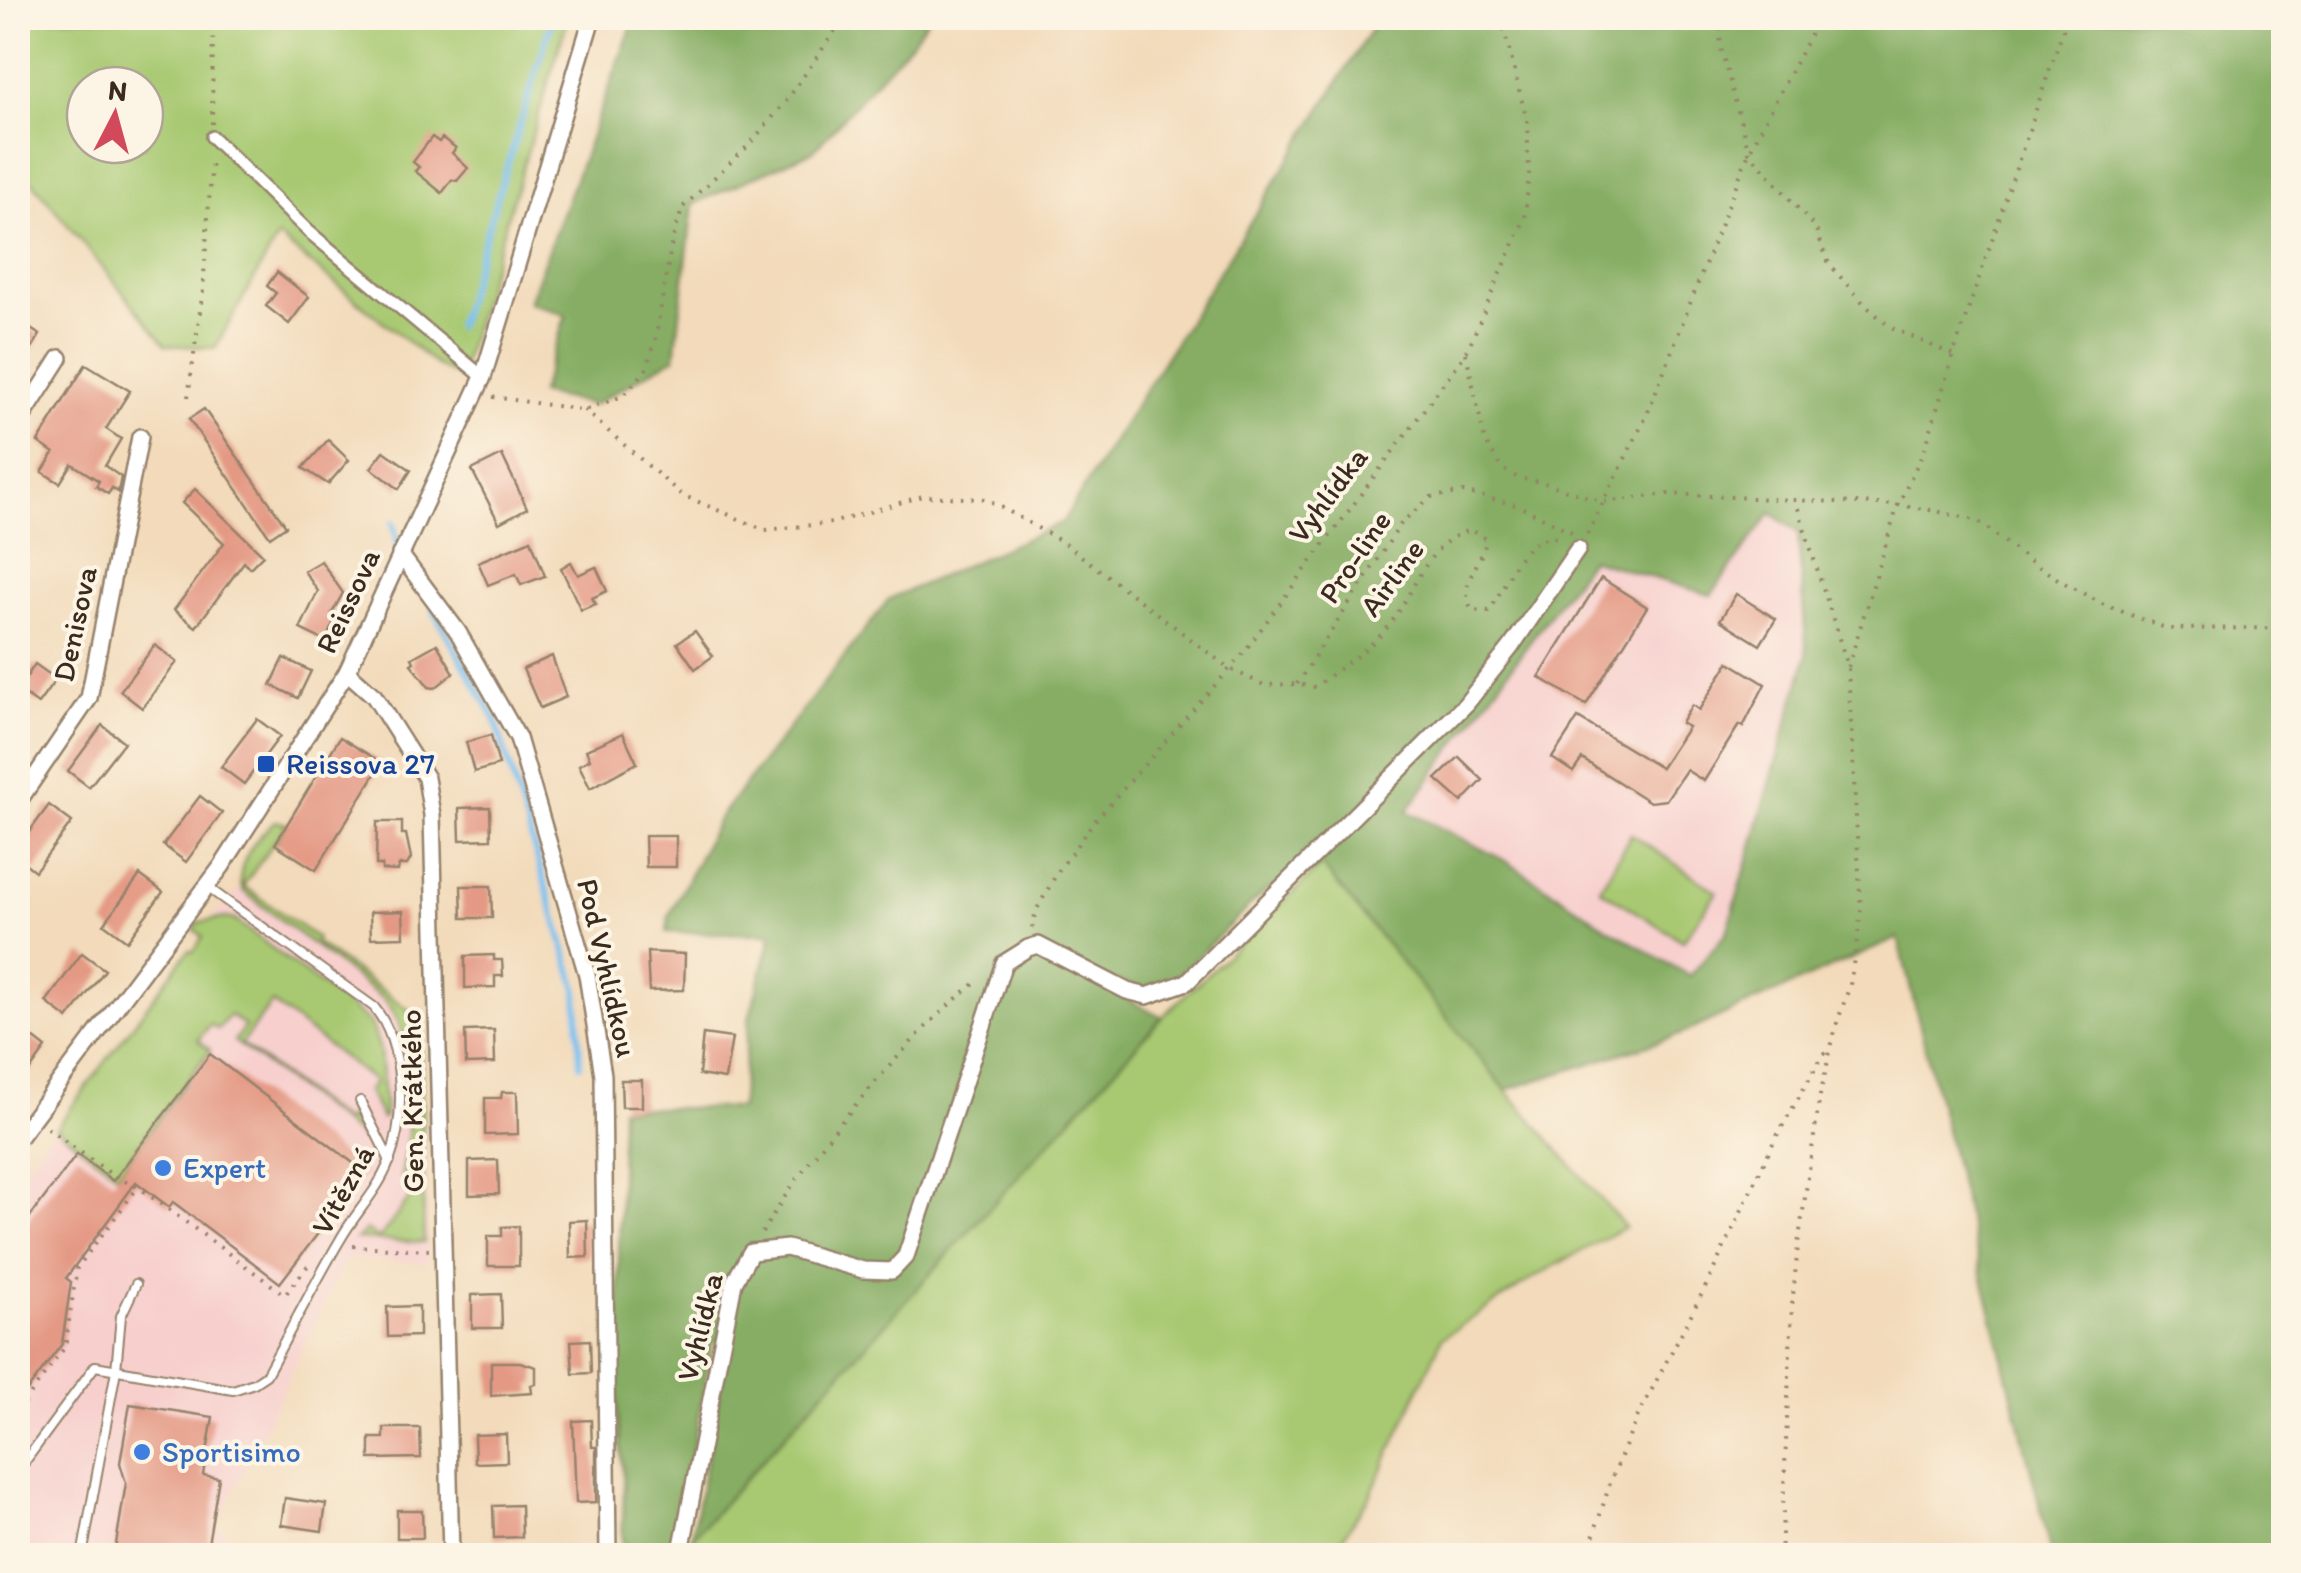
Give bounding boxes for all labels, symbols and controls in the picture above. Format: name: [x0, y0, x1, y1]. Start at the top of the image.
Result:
north arrow: [65, 65, 165, 165]
text: N: [106, 72, 129, 108]
street label: Vyhlídka: [1280, 439, 1376, 550]
street label: Pro-line: [1310, 503, 1399, 610]
street label: Airline: [1351, 532, 1432, 624]
street label: Reissova: [307, 542, 388, 659]
street label: Denisova: [44, 563, 105, 685]
place label: Reissova 27: [286, 745, 435, 782]
marker: Reissova 27: [255, 753, 277, 775]
street label: Pod Vyhlídkou: [569, 875, 646, 1061]
street label: Gen. Krátkého: [391, 1009, 432, 1193]
street label: Vítězná: [303, 1138, 382, 1241]
place label: Expert: [183, 1149, 266, 1186]
marker: Expert: [152, 1157, 174, 1179]
street label: Vyhlídka: [668, 1268, 731, 1385]
place label: Sportisimo: [162, 1433, 301, 1470]
marker: Sportisimo: [131, 1441, 153, 1463]

